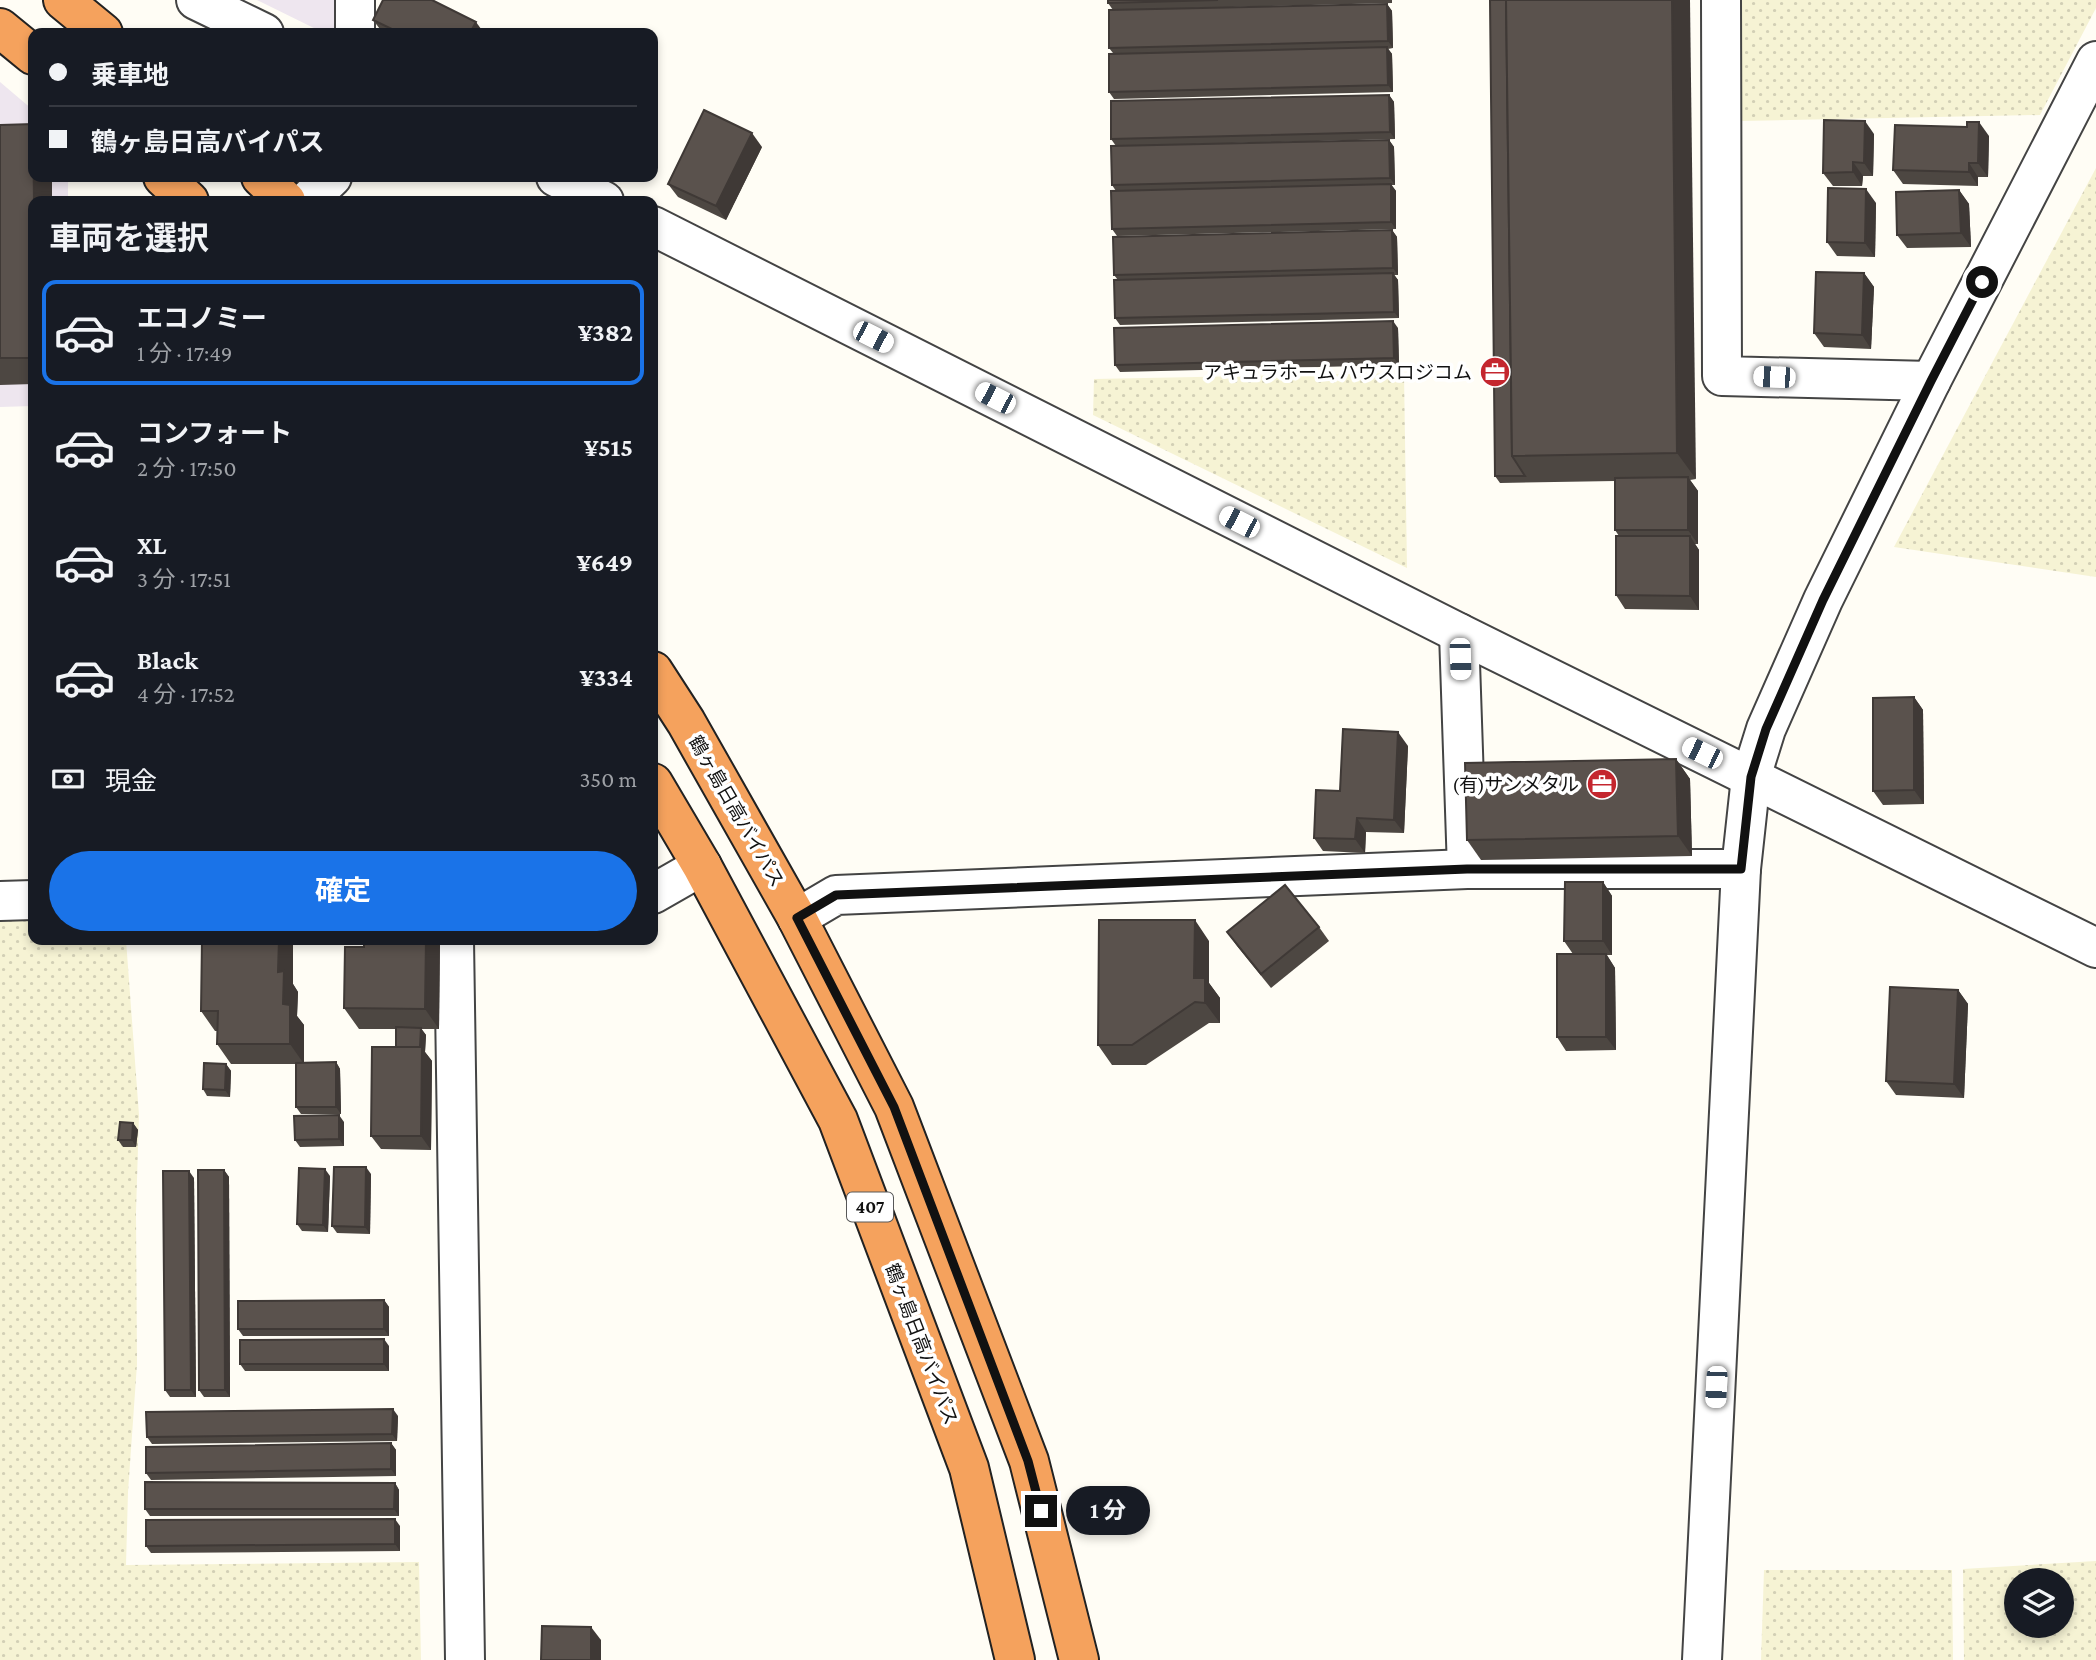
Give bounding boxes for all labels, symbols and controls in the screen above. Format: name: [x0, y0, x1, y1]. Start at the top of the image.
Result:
text: 乗車地: [91, 61, 169, 90]
text: 鶴ヶ島日高バイパス: [91, 128, 324, 157]
text: 車両を選択: [49, 220, 209, 256]
route start: [1966, 266, 1998, 298]
icon: car: [53, 301, 116, 364]
text: エコノミー: [137, 304, 267, 333]
text: ¥382: [578, 318, 633, 347]
car: [850, 318, 897, 356]
text: 1 分 · 17:49: [137, 340, 232, 366]
office icon: アキュラホーム ハウスロジコム: [1478, 355, 1512, 389]
place label: アキュラホーム ハウスロジコム: [1203, 362, 1472, 383]
car: [1753, 366, 1796, 388]
car: [972, 379, 1019, 417]
icon: car: [53, 416, 116, 479]
text: コンフォート: [137, 419, 292, 448]
text: ¥515: [584, 433, 633, 462]
text: 2 分 · 17:50: [137, 455, 236, 481]
car: [1216, 503, 1263, 541]
icon: car: [53, 531, 116, 594]
text: XL: [137, 531, 166, 560]
text: ¥649: [577, 548, 633, 577]
text: 3 分 · 17:51: [137, 566, 231, 592]
car: [1449, 638, 1472, 680]
icon: car: [53, 646, 116, 709]
text: Black: [137, 646, 198, 675]
text: ¥334: [580, 663, 633, 692]
text: 4 分 · 17:52: [137, 681, 235, 707]
street label: 鶴ヶ島日高バイパス: [685, 732, 788, 890]
car: [1679, 734, 1726, 772]
icon: cash: [49, 760, 87, 798]
text: 350 m: [579, 766, 637, 792]
text: 現金: [105, 767, 157, 796]
office icon: (有)サンメタル: [1585, 767, 1619, 801]
place label: (有)サンメタル: [1452, 774, 1579, 796]
button: 確定: [49, 851, 637, 931]
road number: 407: [847, 1192, 893, 1222]
street label: 鶴ヶ島日高バイパス: [881, 1261, 962, 1428]
car: [1705, 1365, 1728, 1409]
callout: 1 分: [1066, 1486, 1150, 1536]
route end: [1025, 1495, 1057, 1527]
text: 1 分: [1090, 1497, 1126, 1523]
map controls: [2004, 1568, 2074, 1638]
button: layers: [2004, 1568, 2074, 1638]

